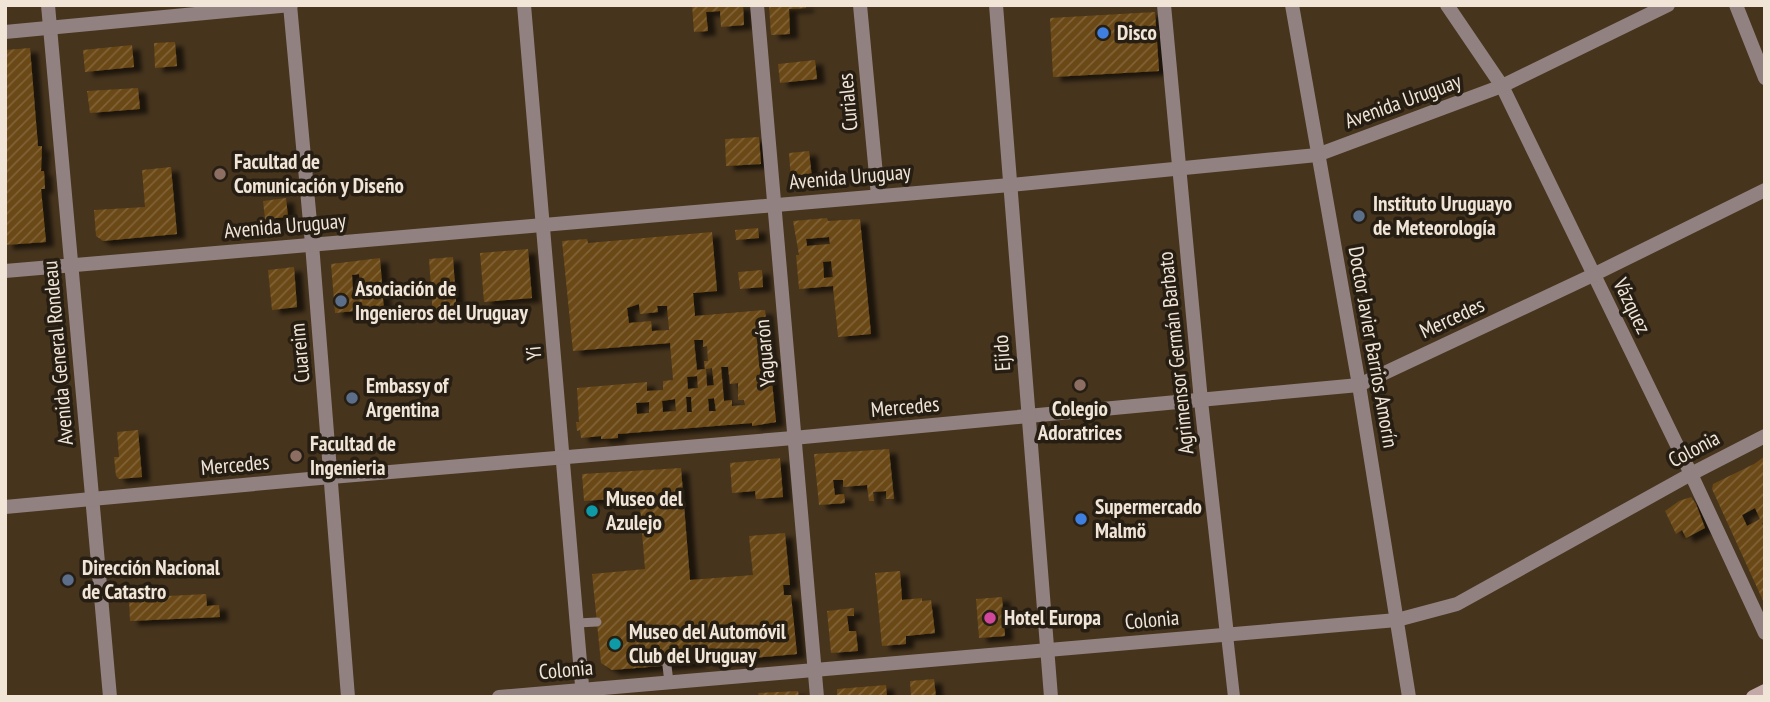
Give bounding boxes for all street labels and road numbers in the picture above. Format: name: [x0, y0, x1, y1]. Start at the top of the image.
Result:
street label: Avenida Uruguay: [1341, 67, 1465, 134]
street label: Curiales: [832, 72, 863, 132]
street label: Avenida Uruguay: [788, 158, 912, 195]
street label: Avenida Uruguay: [223, 207, 347, 244]
street label: Doctor Javier Barrios Amorín: [1342, 244, 1405, 450]
street label: Agrimensor Germán Barbato: [1151, 250, 1200, 456]
street label: Avenida General Rondeau: [36, 260, 79, 446]
street label: Vázquez: [1607, 273, 1657, 338]
street label: Mercedes: [1415, 291, 1489, 344]
street label: Yaguarón: [748, 318, 781, 388]
street label: Cuareim: [283, 322, 316, 384]
street label: Ejido: [987, 334, 1016, 372]
street label: Yi: [519, 345, 548, 361]
street label: Mercedes: [870, 390, 940, 423]
street label: Colonia: [1663, 424, 1724, 473]
street label: Mercedes: [200, 448, 270, 481]
street label: Colonia: [1124, 604, 1180, 635]
street label: Colonia: [538, 654, 594, 685]

